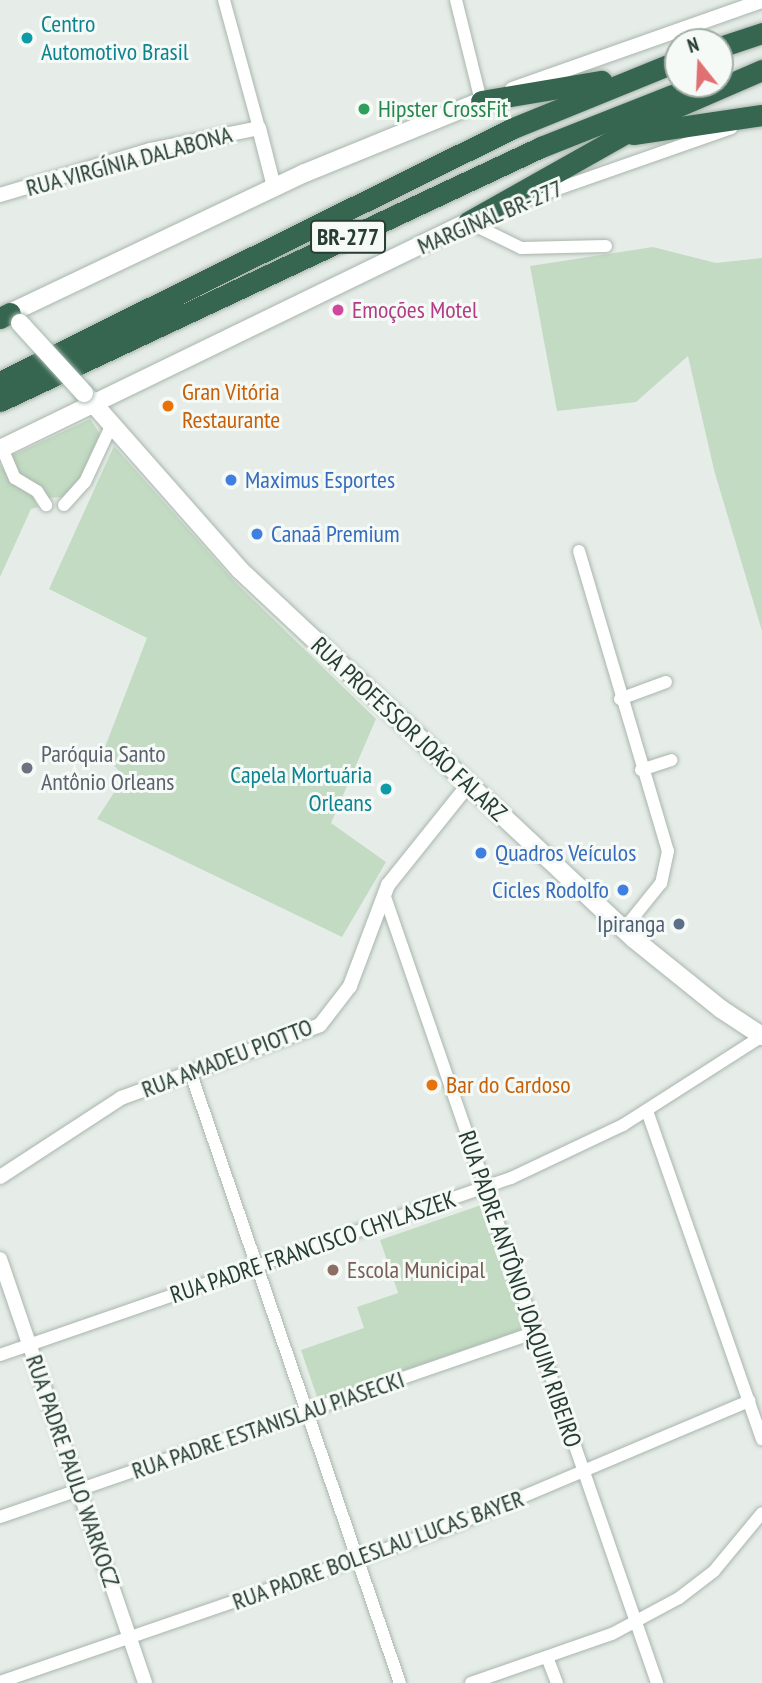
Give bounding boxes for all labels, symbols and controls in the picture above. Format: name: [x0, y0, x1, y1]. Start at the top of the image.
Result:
place label: Centro Automotivo Brasil: [41, 10, 189, 66]
north arrow: [664, 28, 734, 98]
marker: Centro Automotivo Brasil: [19, 30, 35, 46]
text: N: [685, 32, 702, 58]
place label: Hipster CrossFit: [378, 95, 508, 123]
marker: Hipster CrossFit: [356, 101, 372, 117]
street label: RUA VIRGÍNIA DALABONA: [22, 119, 236, 203]
street label: MARGINAL BR-277: [413, 173, 567, 261]
road number: BR-277: [310, 218, 386, 256]
place label: Emoções Motel: [352, 296, 477, 324]
marker: Emoções Motel: [330, 302, 346, 318]
place label: Gran Vitória Restaurante: [182, 378, 280, 434]
marker: Gran Vitória Restaurante: [160, 398, 176, 414]
place label: Maximus Esportes: [245, 466, 395, 494]
marker: Maximus Esportes: [223, 472, 239, 488]
place label: Canaã Premium: [271, 520, 400, 548]
marker: Canaã Premium: [249, 526, 265, 542]
street label: RUA PROFESSOR JOÃO FALARZ: [305, 631, 513, 827]
place label: Paróquia Santo Antônio Orleans: [41, 740, 174, 796]
marker: Paróquia Santo Antônio Orleans: [19, 760, 35, 776]
place label: Capela Mortuária Orleans: [230, 761, 372, 817]
marker: Capela Mortuária Orleans: [378, 781, 394, 797]
place label: Quadros Veículos: [495, 839, 637, 867]
marker: Quadros Veículos: [473, 845, 489, 861]
place label: Cicles Rodolfo: [492, 876, 609, 904]
marker: Cicles Rodolfo: [615, 882, 631, 898]
place label: Ipiranga: [597, 910, 665, 938]
marker: Ipiranga: [671, 916, 687, 932]
street label: RUA AMADEU PIOTTO: [137, 1012, 317, 1104]
place label: Bar do Cardoso: [446, 1071, 571, 1099]
marker: Bar do Cardoso: [424, 1077, 440, 1093]
street label: RUA PADRE ANTÔNIO JOAQUIM RIBEIRO: [452, 1126, 588, 1452]
street label: RUA PADRE FRANCISCO CHYLASZEK: [166, 1184, 460, 1310]
place label: Escola Municipal: [347, 1256, 485, 1284]
marker: Escola Municipal: [325, 1262, 341, 1278]
street label: RUA PADRE PAULO WARKOCZ: [19, 1350, 127, 1592]
street label: RUA PADRE ESTANISLAU PIASECKI: [128, 1365, 408, 1485]
street label: RUA PADRE BOLESLAU LUCAS BAYER: [228, 1484, 528, 1616]

